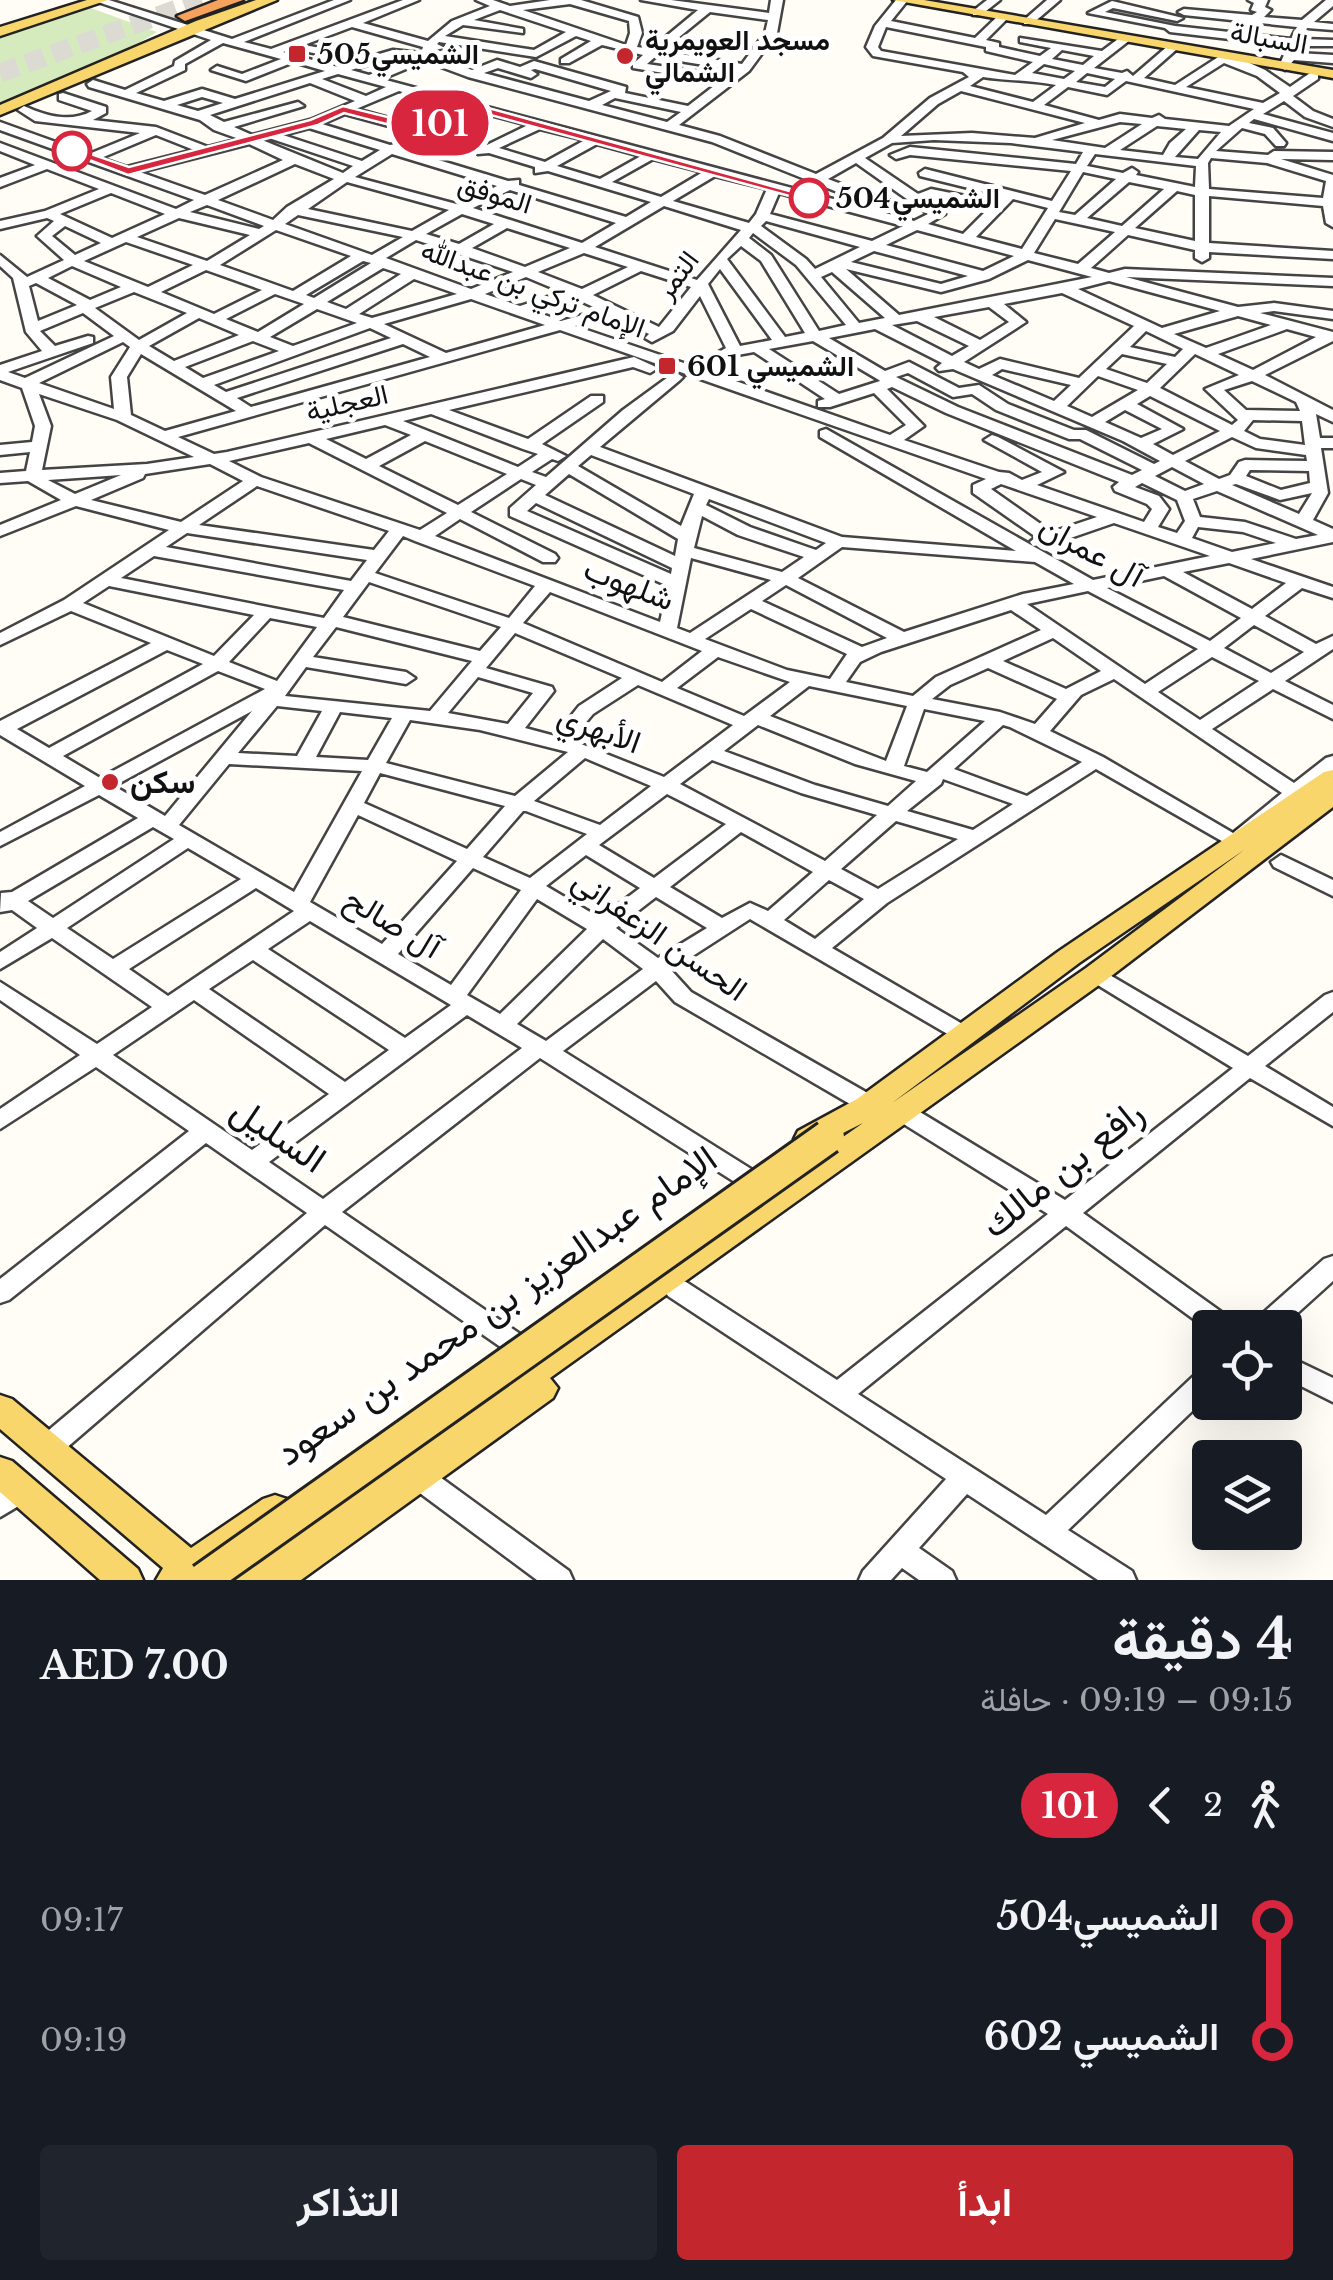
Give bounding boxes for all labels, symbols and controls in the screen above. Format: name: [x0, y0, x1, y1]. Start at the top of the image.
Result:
street label: السبالة: [1228, 14, 1310, 62]
place label: مسجد العويمرية الشمالي: [645, 23, 830, 96]
place label: الشميسي505: [317, 37, 479, 78]
marker: الشميسي505: [286, 43, 308, 65]
marker: مسجد العويمرية الشمالي: [614, 45, 636, 67]
line badge: 101: [382, 90, 498, 156]
text: 101: [412, 102, 468, 145]
unlabelled marker: [53, 132, 91, 170]
street label: الموفق: [454, 166, 536, 222]
marker: الشميسي504: [790, 179, 828, 217]
place label: الشميسي504: [836, 181, 1000, 222]
street label: الإمام تركي بن عبدالله: [415, 232, 650, 350]
street label: التمر: [647, 244, 706, 307]
place label: الشميسي 601: [687, 349, 854, 390]
marker: الشميسي 601: [656, 355, 678, 377]
street label: العجلية: [303, 377, 391, 429]
street label: آل عمران: [1033, 506, 1154, 597]
street label: شلهوب: [578, 549, 680, 619]
street label: الأبهري: [550, 696, 646, 768]
place label: سكن: [130, 762, 195, 802]
marker: سكن: [99, 771, 121, 793]
street label: الحسن الزعفراني: [561, 860, 755, 1015]
street label: آل صالح: [336, 879, 451, 970]
street label: السليل: [223, 1085, 335, 1183]
street label: رافع بن مالك: [971, 1088, 1155, 1250]
street label: الإمام عبدالعزيز بن محمد بن سعود: [267, 1135, 727, 1477]
map controls: [1192, 1310, 1302, 1550]
button: locate: [1192, 1310, 1302, 1420]
button: layers: [1192, 1440, 1302, 1550]
text: 4 دقيقة: [1112, 1606, 1293, 1674]
text: AED 7.00: [40, 1642, 229, 1689]
text: 09:15 – 09:19 · حافلة: [980, 1680, 1293, 1720]
icon: back: [1133, 1778, 1188, 1833]
icon: walk: [1238, 1778, 1293, 1833]
text: 101: [1041, 1784, 1098, 1827]
text: 2: [1203, 1785, 1223, 1825]
text: الشميسي504: [996, 1893, 1219, 1940]
text: 09:17: [40, 1900, 123, 1940]
text: الشميسي 602: [984, 2013, 1219, 2060]
text: 09:19: [40, 2020, 127, 2060]
button: التذاكر: [40, 2145, 657, 2260]
button: ابدأ: [677, 2145, 1293, 2260]

